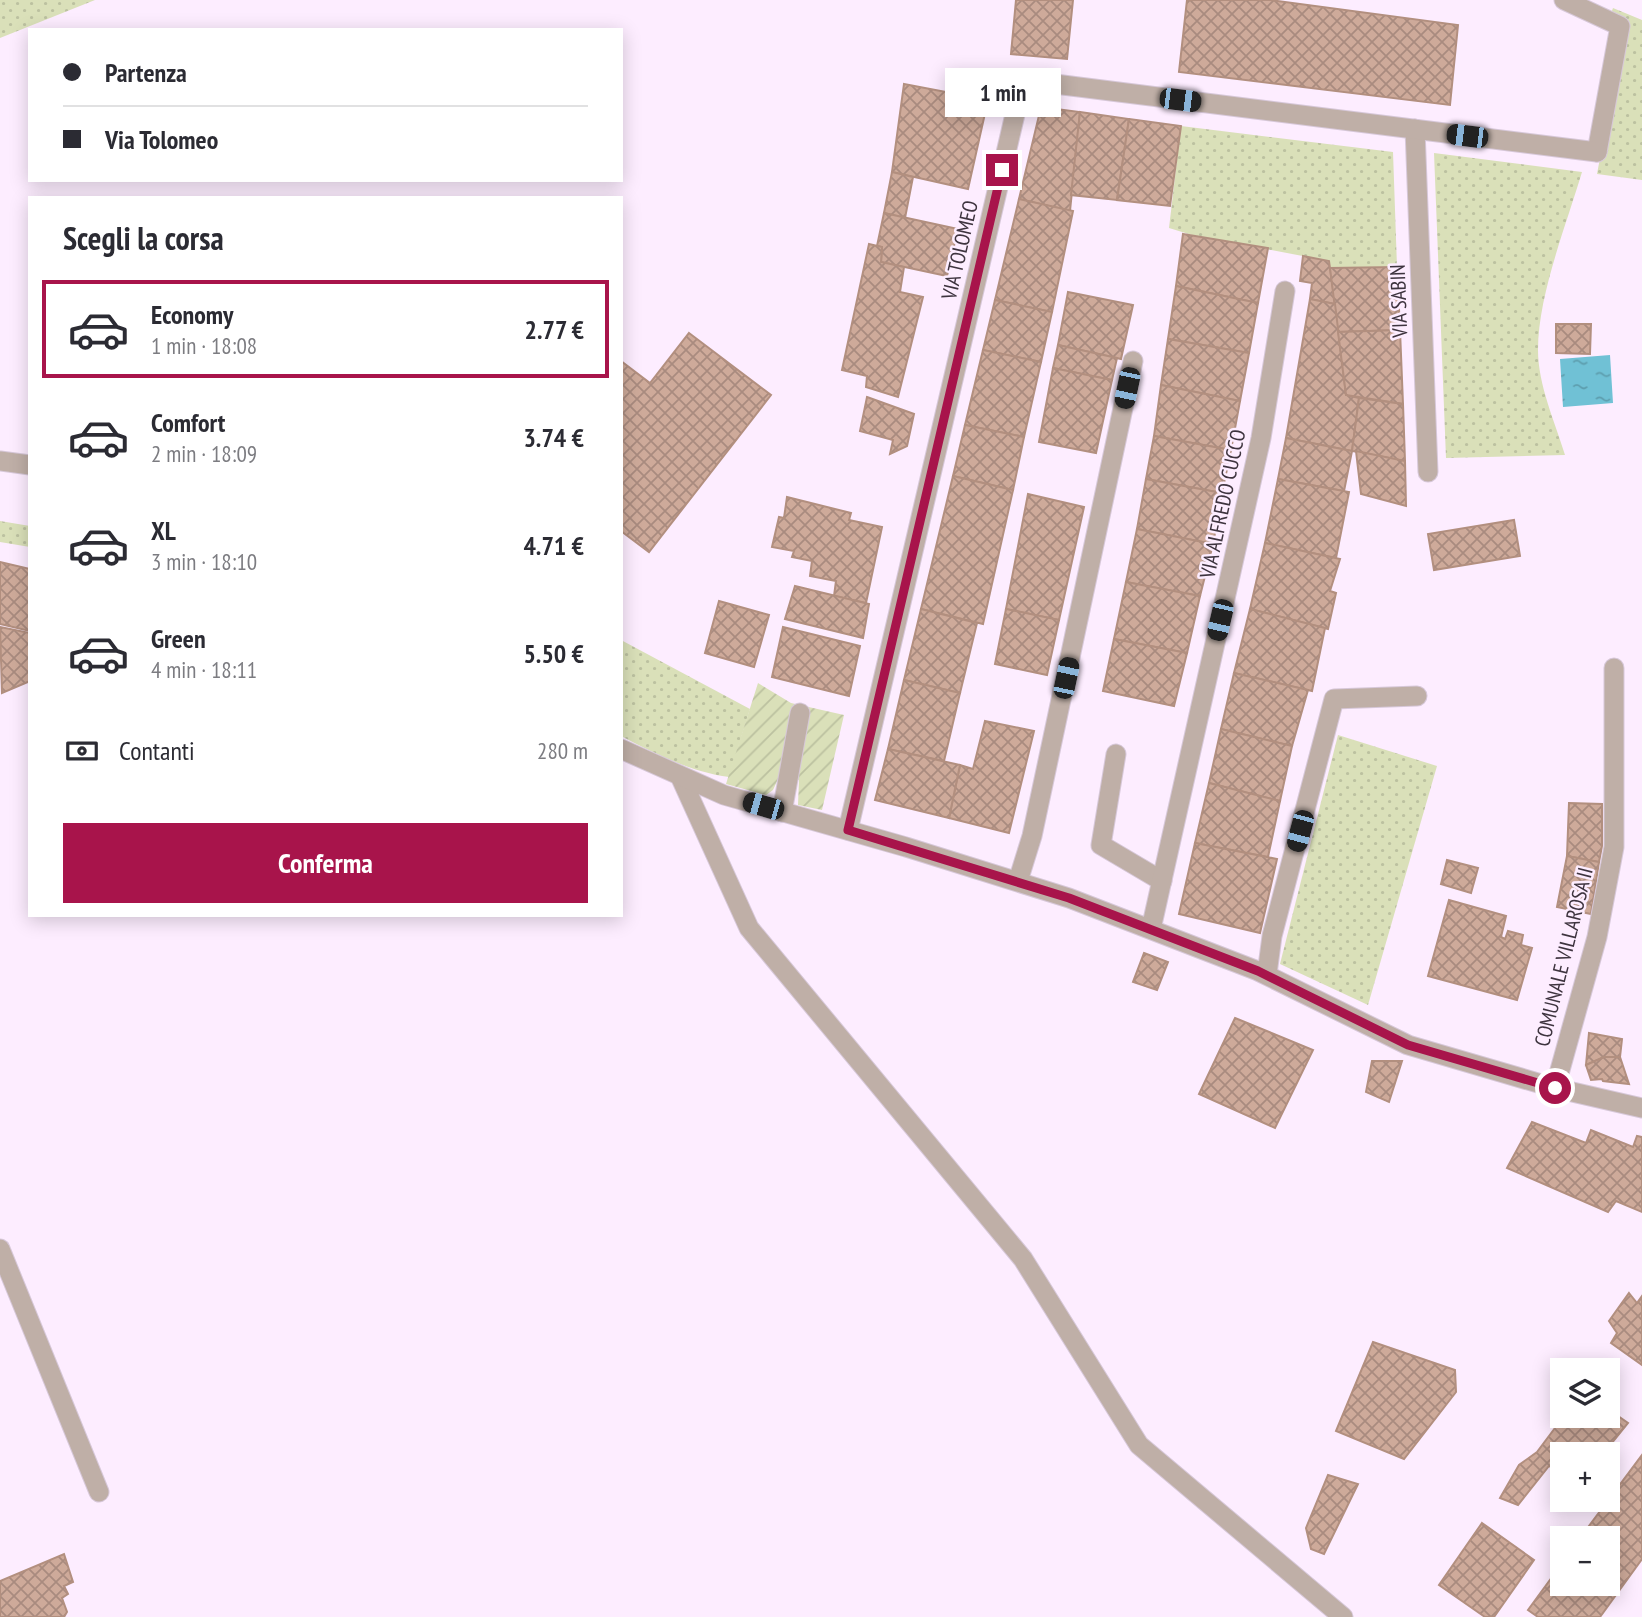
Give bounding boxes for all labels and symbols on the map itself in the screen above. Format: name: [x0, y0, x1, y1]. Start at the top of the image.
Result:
callout: 1 min: [944, 68, 1060, 118]
car: [1158, 87, 1203, 113]
car: [1445, 123, 1490, 149]
route end: [986, 154, 1018, 186]
street label: VIA TOLOMEO: [935, 198, 984, 303]
street label: VIA SABIN: [1384, 264, 1413, 339]
car: [1113, 365, 1142, 411]
street label: VIA ALFREDO CUCCO: [1193, 427, 1251, 582]
car: [1206, 597, 1235, 643]
car: [1052, 655, 1081, 701]
car: [740, 790, 787, 822]
car: [1285, 808, 1316, 854]
street label: COMUNALE VILLAROSA II: [1528, 865, 1599, 1049]
route start: [1539, 1072, 1571, 1104]

